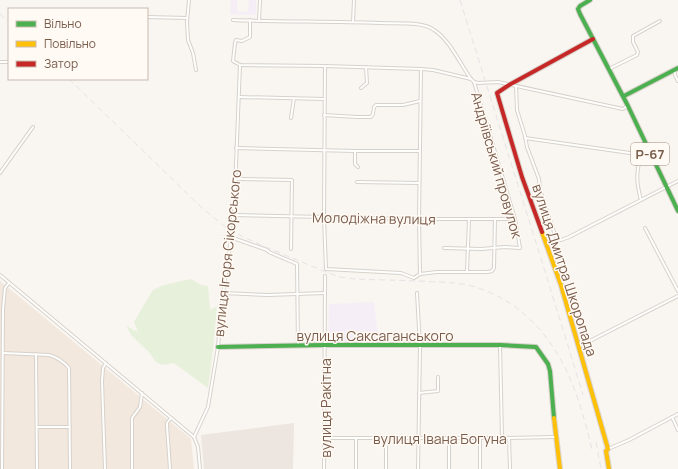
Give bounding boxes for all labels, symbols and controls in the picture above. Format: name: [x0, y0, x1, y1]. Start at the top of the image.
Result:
legend: [8, 8, 148, 80]
text: Вільно: [44, 15, 82, 32]
text: Повільно: [44, 35, 96, 52]
text: Затор: [44, 55, 78, 72]
street label: Андріївський провулок: [467, 90, 527, 241]
road number: Р-67: [631, 143, 669, 165]
street label: вулиця Ігоря Сікорського: [209, 168, 245, 338]
street label: вулиця Дмитра Шкоропада: [528, 181, 602, 359]
street label: Молодіжна вулиця: [312, 207, 436, 229]
street label: вулиця Саксаганського: [296, 326, 454, 345]
street label: вулиця Ракітна: [316, 358, 335, 458]
street label: вулиця Івана Богуна: [373, 429, 507, 448]

